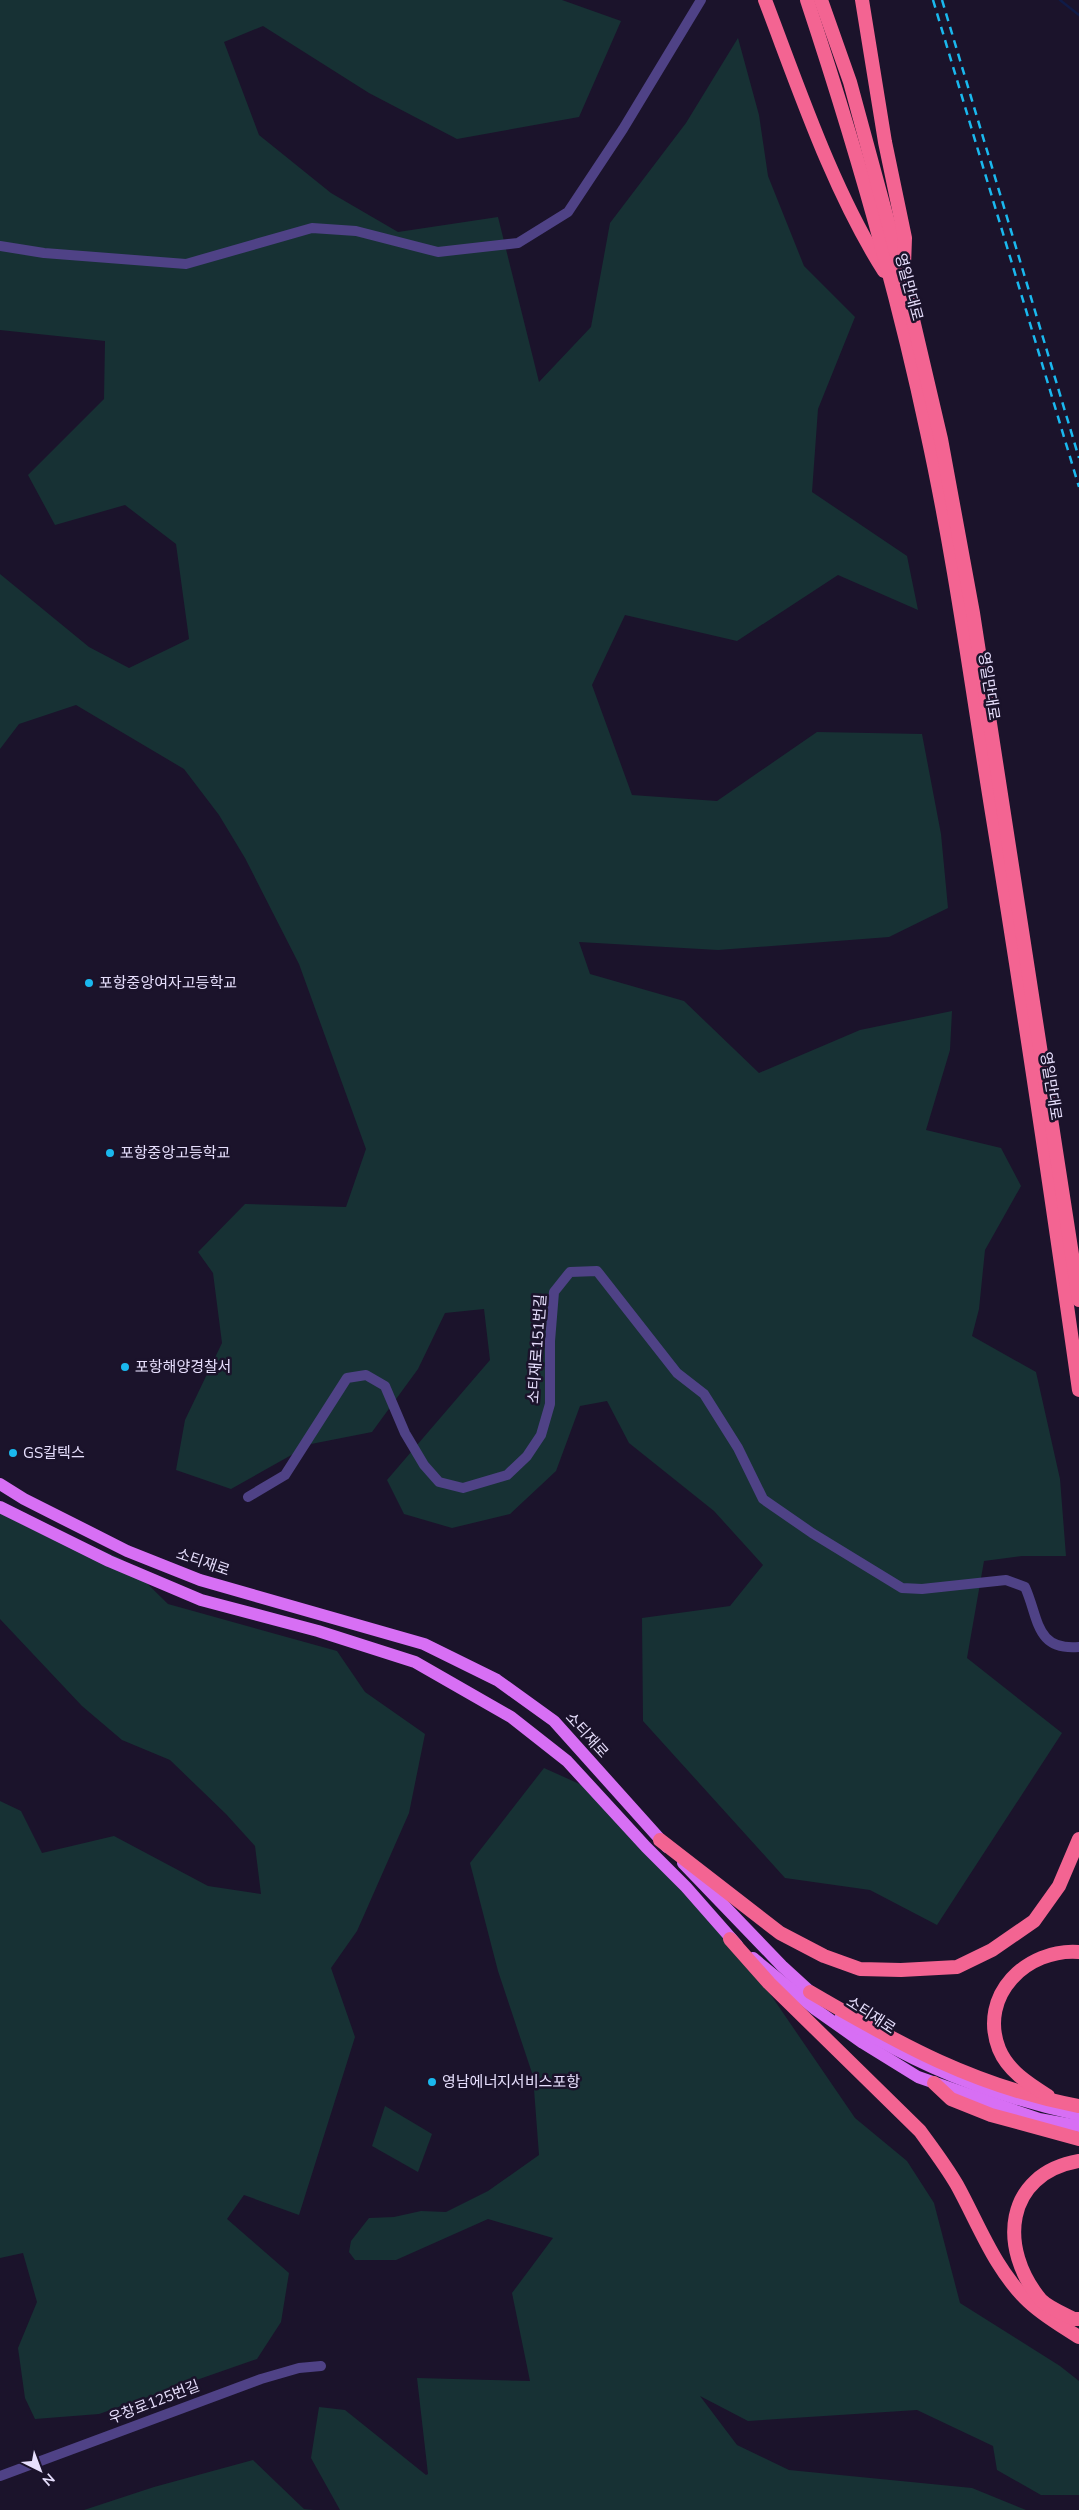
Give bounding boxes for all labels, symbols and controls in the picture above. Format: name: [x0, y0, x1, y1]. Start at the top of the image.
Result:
street label: 영일만대로: [891, 251, 928, 323]
street label: 영일만대로: [975, 650, 1004, 721]
place label: 포항중앙여자고등학교: [99, 973, 237, 992]
marker: 포항중앙여자고등학교: [83, 977, 95, 989]
street label: 영일만대로: [1037, 1050, 1066, 1121]
place label: 포항중앙고등학교: [120, 1143, 230, 1162]
marker: 포항중앙고등학교: [104, 1147, 116, 1159]
street label: 소티재로151번길: [523, 1294, 550, 1404]
place label: 포항해양경찰서: [135, 1357, 232, 1376]
marker: 포항해양경찰서: [119, 1361, 131, 1373]
place label: GS칼텍스: [23, 1443, 85, 1462]
marker: GS칼텍스: [7, 1447, 19, 1459]
street label: 소티재로: [174, 1544, 232, 1579]
street label: 소티재로: [562, 1708, 613, 1762]
street label: 소티재로: [843, 1992, 900, 2038]
place label: 영남에너지서비스포항: [442, 2072, 580, 2091]
marker: 영남에너지서비스포항: [426, 2076, 438, 2088]
street label: 우창로125번길: [106, 2375, 202, 2428]
north arrow: [15, 2445, 65, 2495]
text: N: [39, 2469, 59, 2490]

